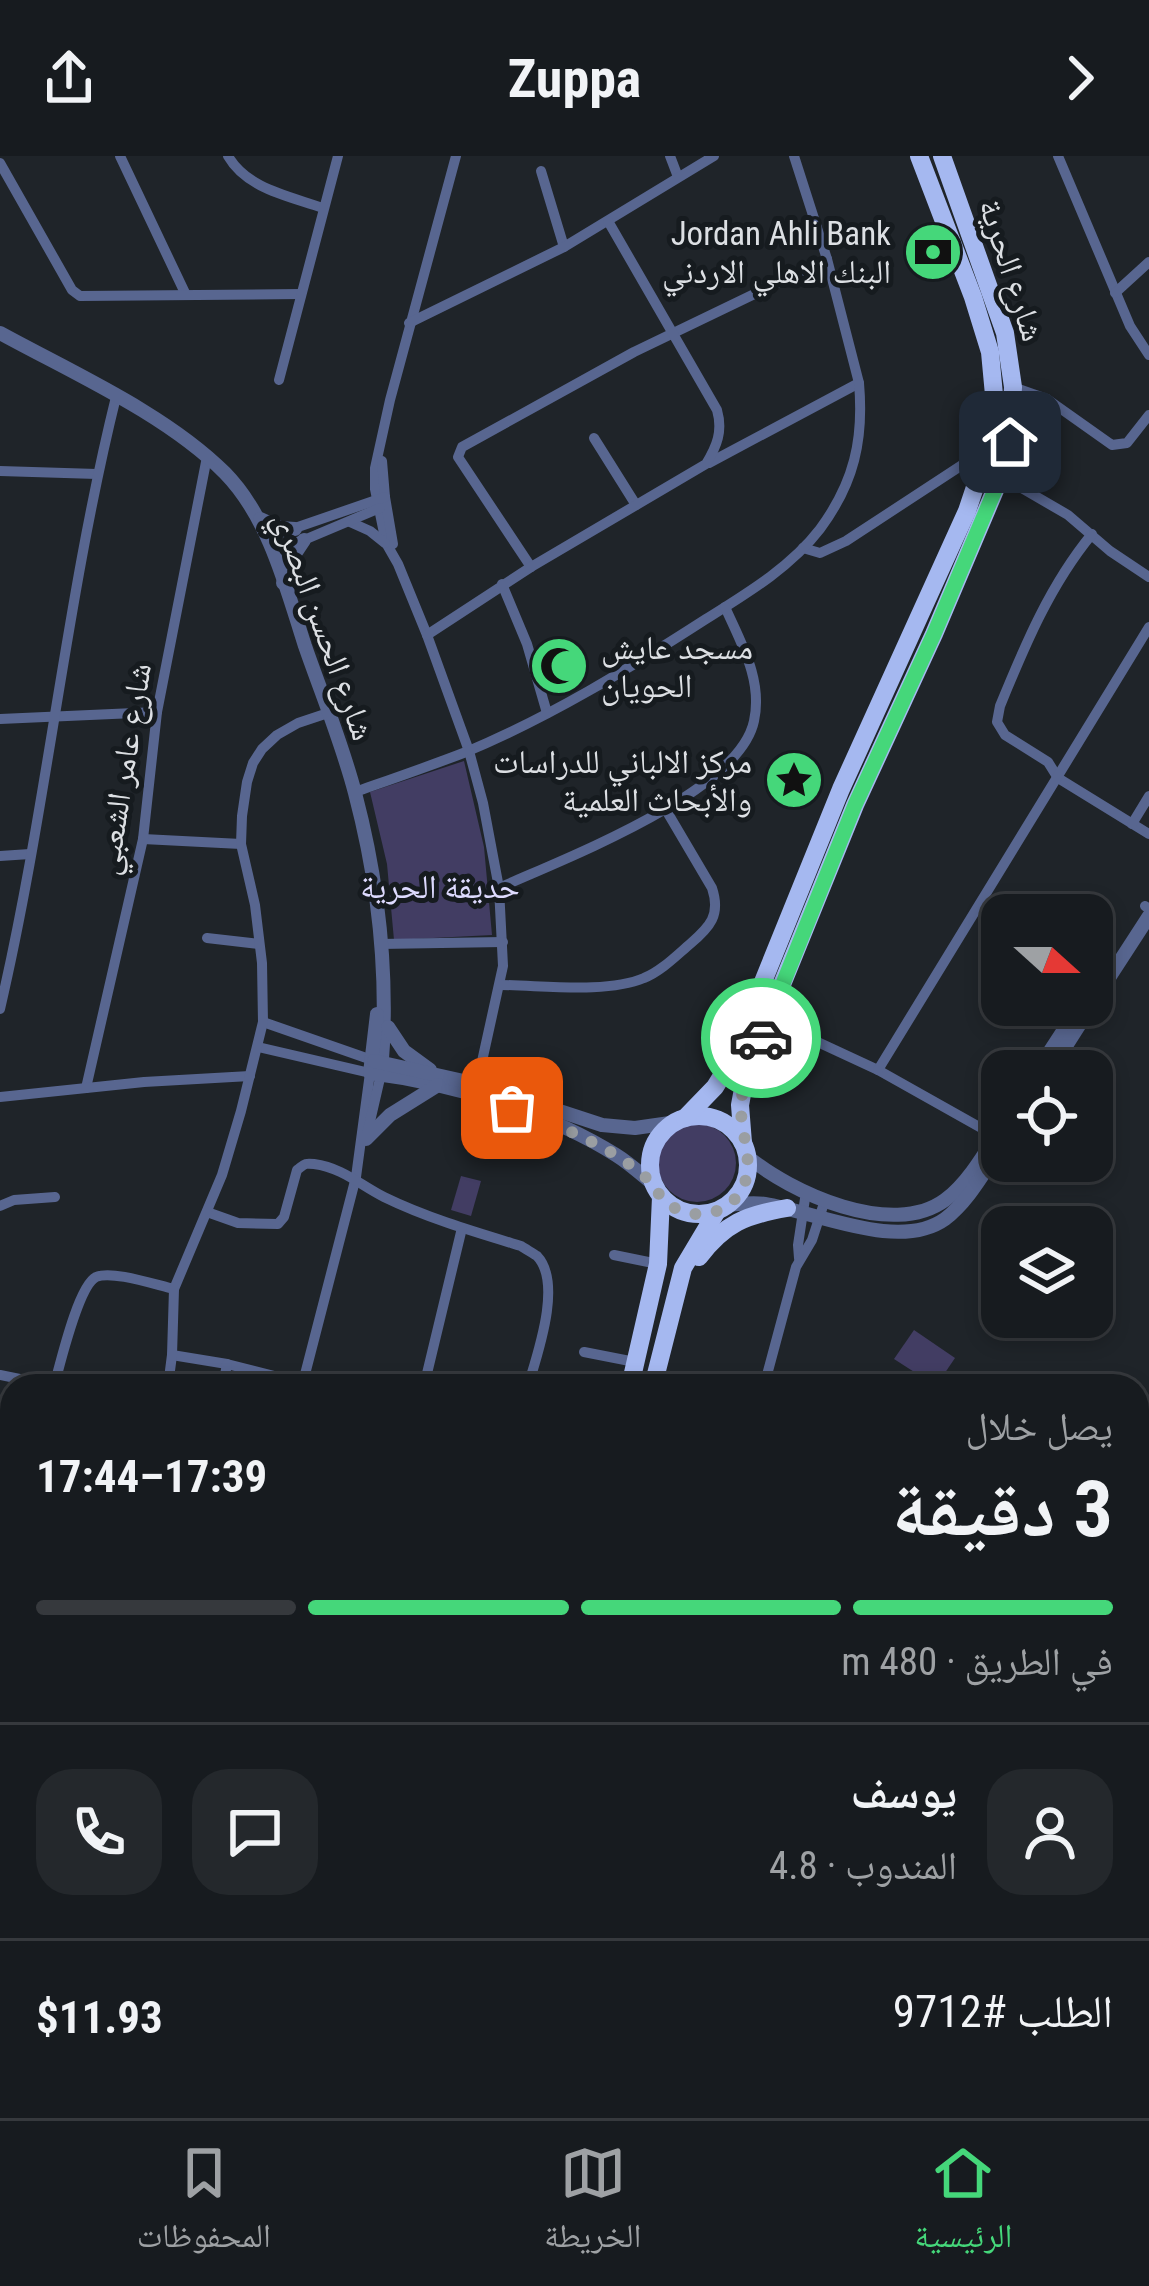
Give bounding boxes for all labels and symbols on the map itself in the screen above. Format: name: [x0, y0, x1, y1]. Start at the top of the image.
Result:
street label: شارع الحرية: [970, 194, 1053, 346]
place label: Jordan Ahli Bank البنك الاهلي الاردني: [662, 214, 891, 297]
bank icon: Jordan Ahli Bank البنك الاهلي الاردني: [902, 221, 964, 283]
pin: [959, 391, 1061, 493]
street label: شارع الحسن البصري: [259, 507, 383, 748]
place label: مسجد عايش الحويان: [601, 628, 753, 706]
mosque icon: مسجد عايش الحويان: [528, 635, 590, 697]
street label: شارع عامر الشعبي: [87, 660, 165, 879]
place label: مركز الالباني للدراسات والأبحاث العلمية: [493, 742, 752, 819]
place icon: مركز الالباني للدراسات والأبحاث العلمية: [763, 749, 825, 811]
park label: حديقة الحرية: [360, 867, 520, 906]
north arrow: [981, 894, 1113, 1026]
courier: [701, 978, 821, 1098]
pin: [461, 1057, 563, 1159]

